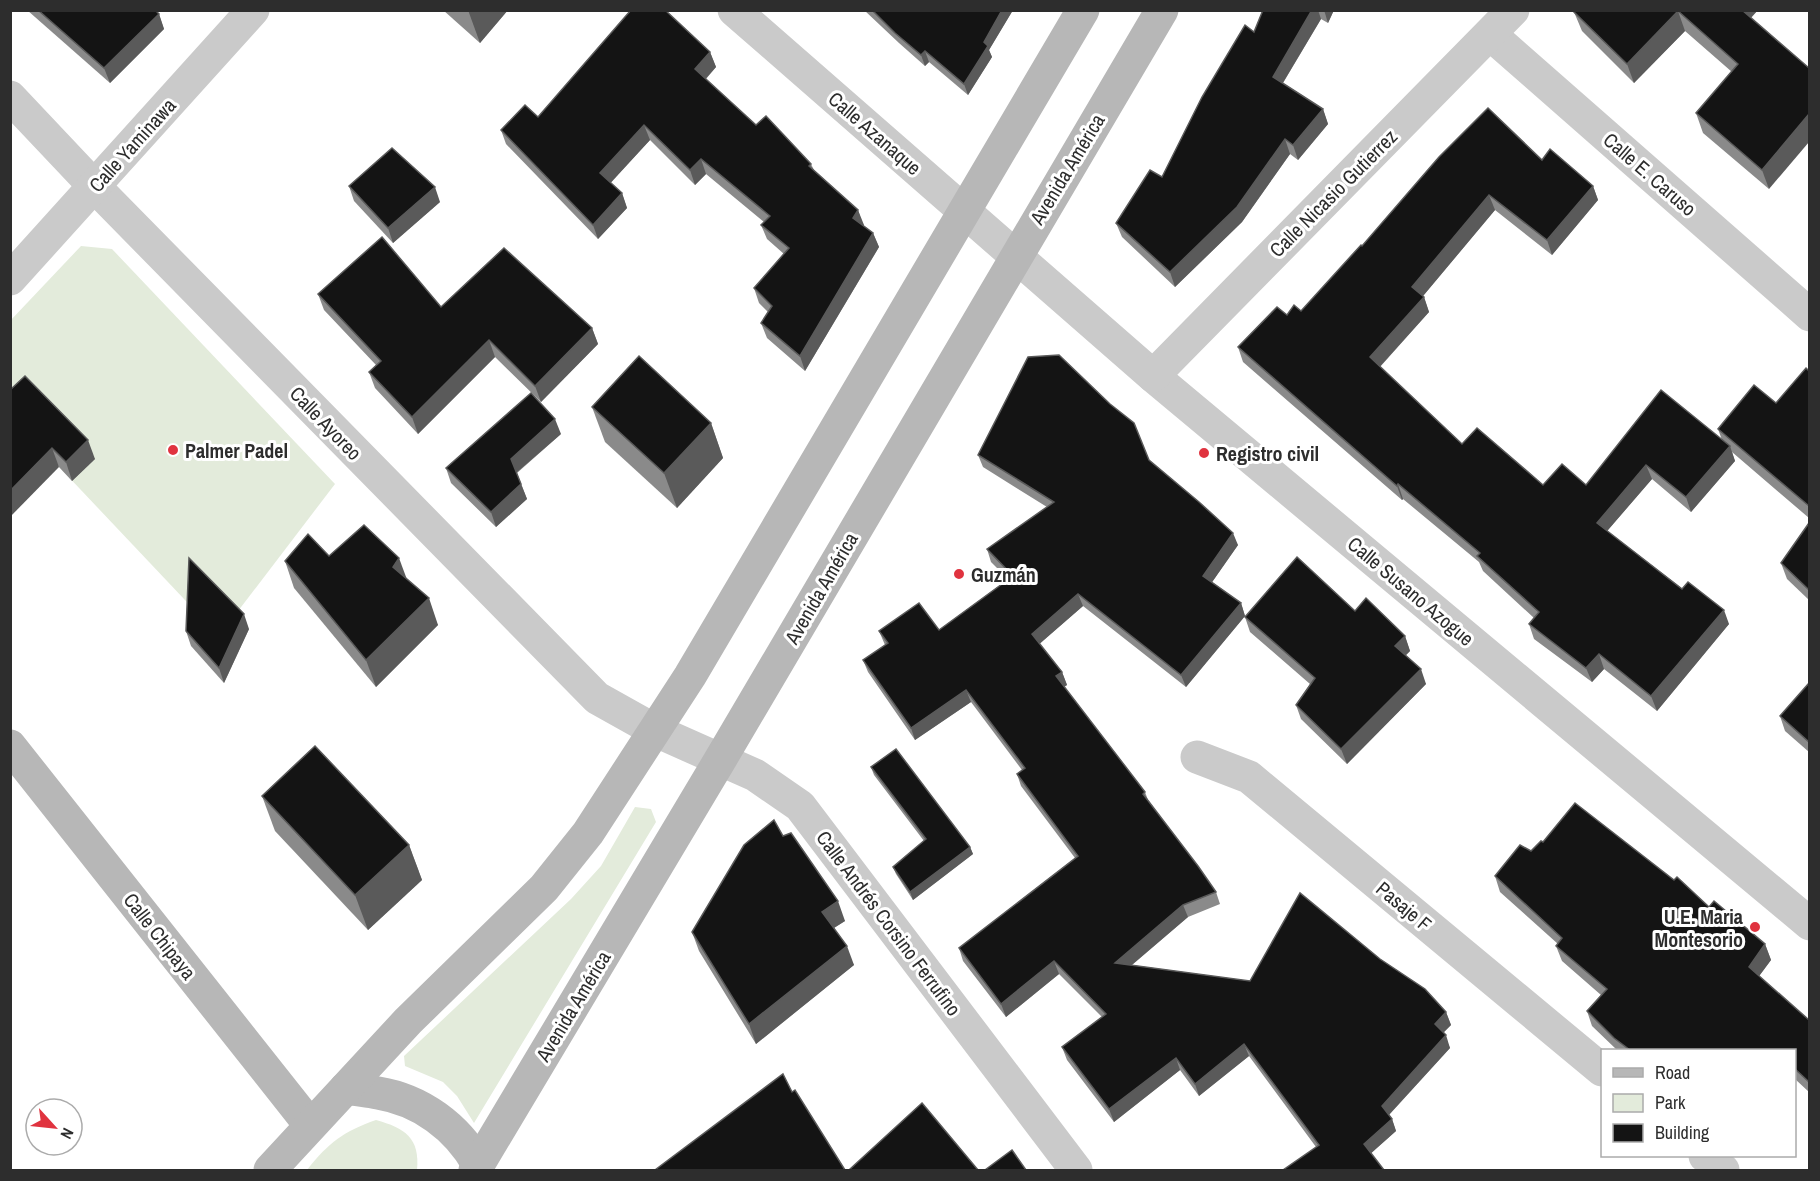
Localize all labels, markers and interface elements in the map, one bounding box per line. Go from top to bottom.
street label: Calle Azanaque [823,85,927,181]
street label: Calle Yaminawa [83,92,181,198]
street label: Avenida América [1023,109,1111,230]
street label: Calle Nicasio Gutierrez [1263,123,1403,263]
street label: Calle E. Caruso [1598,126,1702,222]
street label: Calle Ayoreo [284,380,368,466]
place label: Palmer Padel [185,437,288,464]
place label: Registro civil [1216,440,1319,467]
marker: Palmer Padel [166,443,180,457]
marker: Registro civil [1197,446,1211,460]
street label: Avenida América [778,527,864,650]
street label: Calle Susano Azogue [1342,530,1480,652]
place label: Guzmán [971,561,1036,588]
marker: Guzmán [952,567,966,581]
street label: Calle Andrés Corsino Ferrufino [810,825,968,1021]
street label: Pasaje F [1371,875,1437,937]
street label: Calle Chipaya [118,887,202,985]
place label: U.E. Maria Montesorio [1655,903,1743,953]
marker: U.E. Maria Montesorio [1748,920,1762,934]
street label: Avenida América [529,946,617,1067]
legend [1601,1049,1796,1157]
text: Road [1655,1060,1690,1085]
text: Park [1655,1090,1686,1115]
north arrow [24,1097,84,1157]
text: Building [1655,1120,1710,1145]
text: N [55,1125,79,1143]

